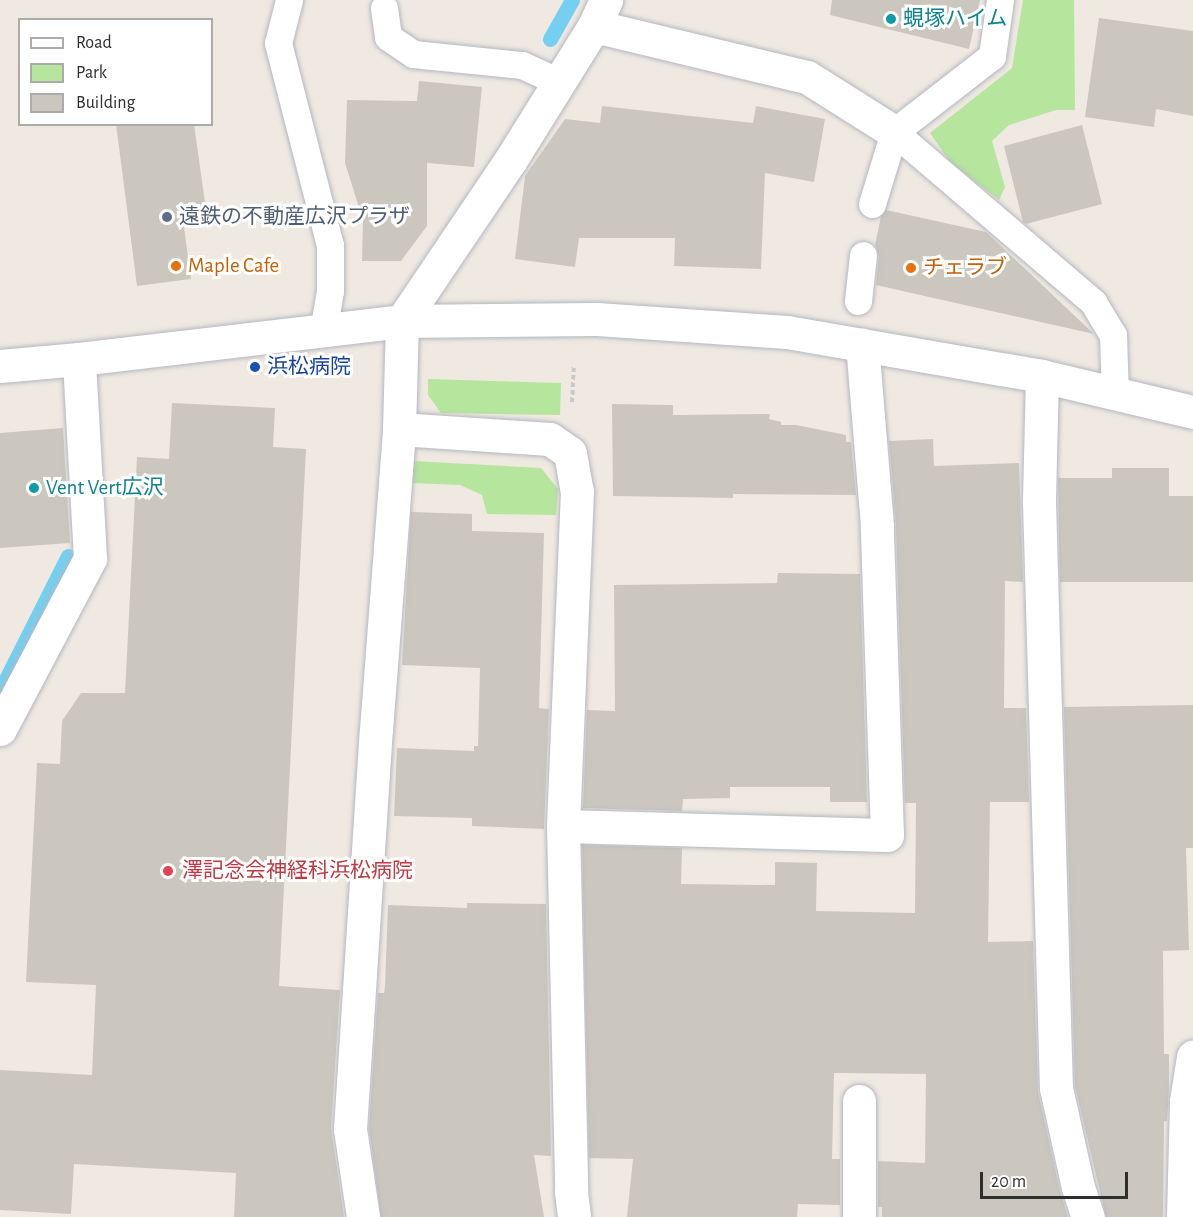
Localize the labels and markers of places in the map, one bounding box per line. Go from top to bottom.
place label: 蜆塚ハイム [903,6,1008,32]
marker: 蜆塚ハイム [884,12,898,26]
place label: 遠鉄の不動産広沢プラザ [179,204,410,230]
marker: 遠鉄の不動産広沢プラザ [160,210,174,224]
place label: Maple Cafe [188,253,279,279]
place label: チェラブ [923,255,1007,281]
marker: Maple Cafe [169,259,183,273]
marker: チェラブ [904,261,918,275]
place label: 浜松病院 [267,354,351,380]
marker: 浜松病院 [248,360,262,374]
place label: Vent Vert広沢 [46,475,164,501]
marker: Vent Vert広沢 [27,481,41,495]
place label: 澤記念会神経科浜松病院 [182,858,413,884]
marker: 澤記念会神経科浜松病院 [159,862,177,880]

